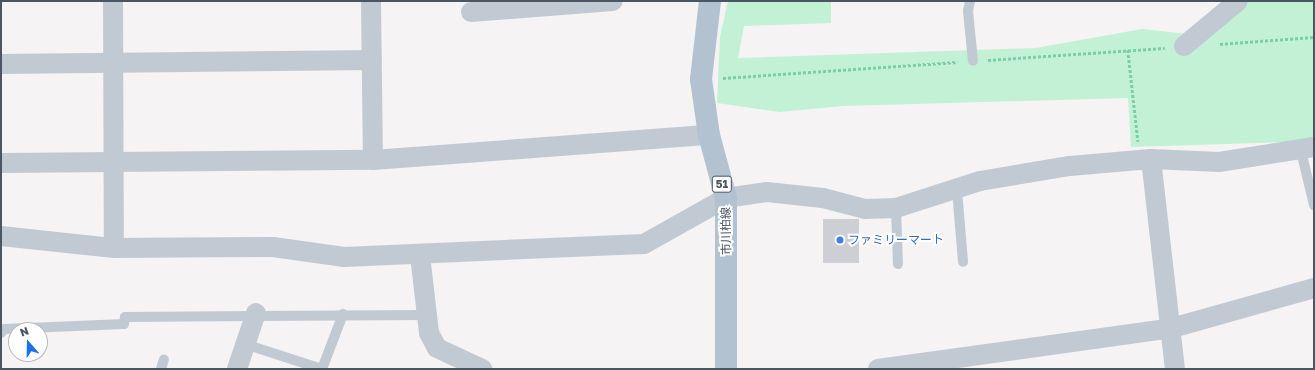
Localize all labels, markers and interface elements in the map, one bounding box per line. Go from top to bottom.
road number: 51 [711,175,733,193]
street label: 市川柏線 [718,207,734,255]
place label: ファミリーマート [848,233,944,247]
marker: ファミリーマート [835,235,845,245]
north arrow [8,322,48,362]
text: N [18,324,30,339]

